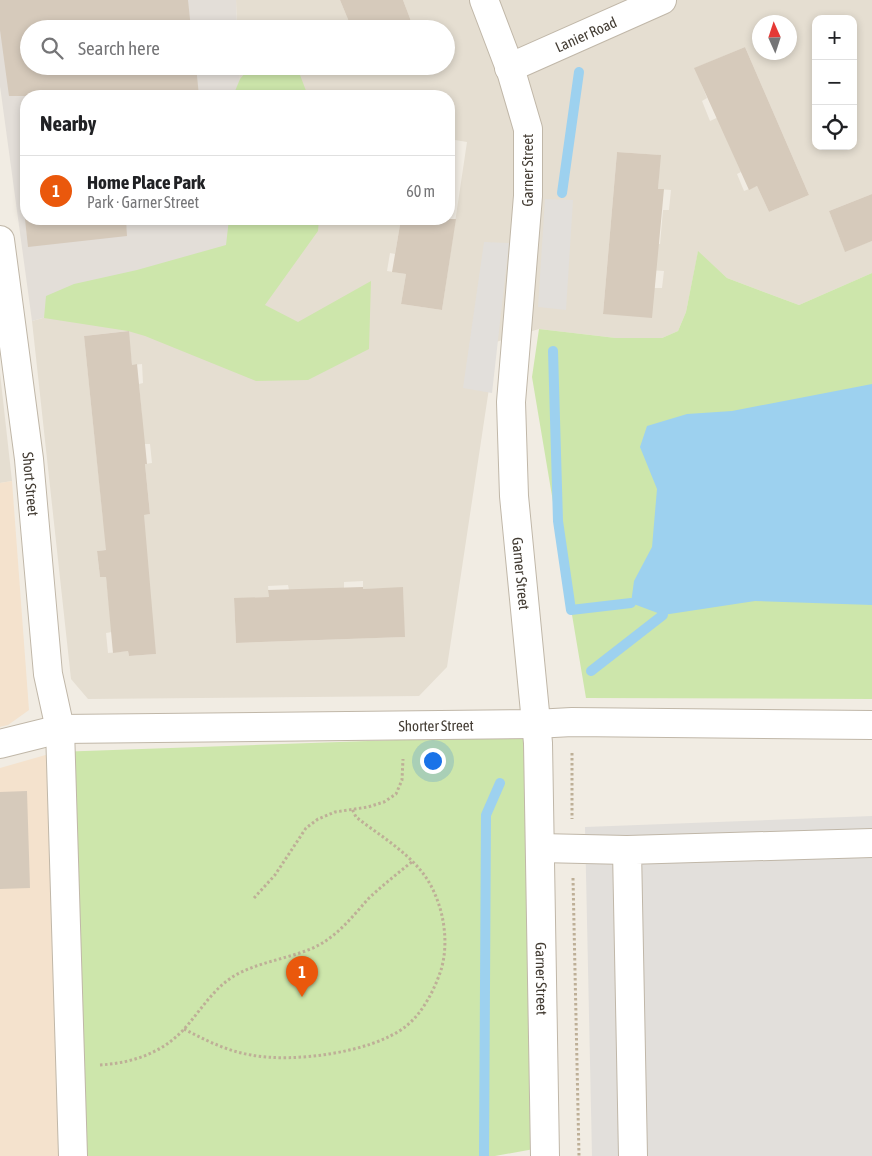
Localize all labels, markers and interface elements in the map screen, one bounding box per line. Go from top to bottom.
street label: Lanier Road [552,13,619,55]
north arrow [752,15,797,60]
map controls [812,15,857,150]
button: + [812,15,857,60]
search box [20,20,455,75]
icon: search [38,34,66,62]
text: Search here [78,37,160,59]
button: − [812,60,857,105]
button: locate [812,105,857,150]
text: Nearby [40,111,96,135]
street label: Garner Street [519,134,536,206]
text: Home Place Park [87,171,205,193]
text: 1 [52,182,60,200]
text: 60 m [406,182,435,200]
text: Park · Garner Street [87,193,199,211]
street label: Short Street [20,451,43,517]
street label: Garner Street [510,536,534,611]
street label: Shorter Street [398,716,474,734]
your location [420,748,446,774]
street label: Garner Street [533,942,551,1015]
pin: 1 [286,956,318,997]

